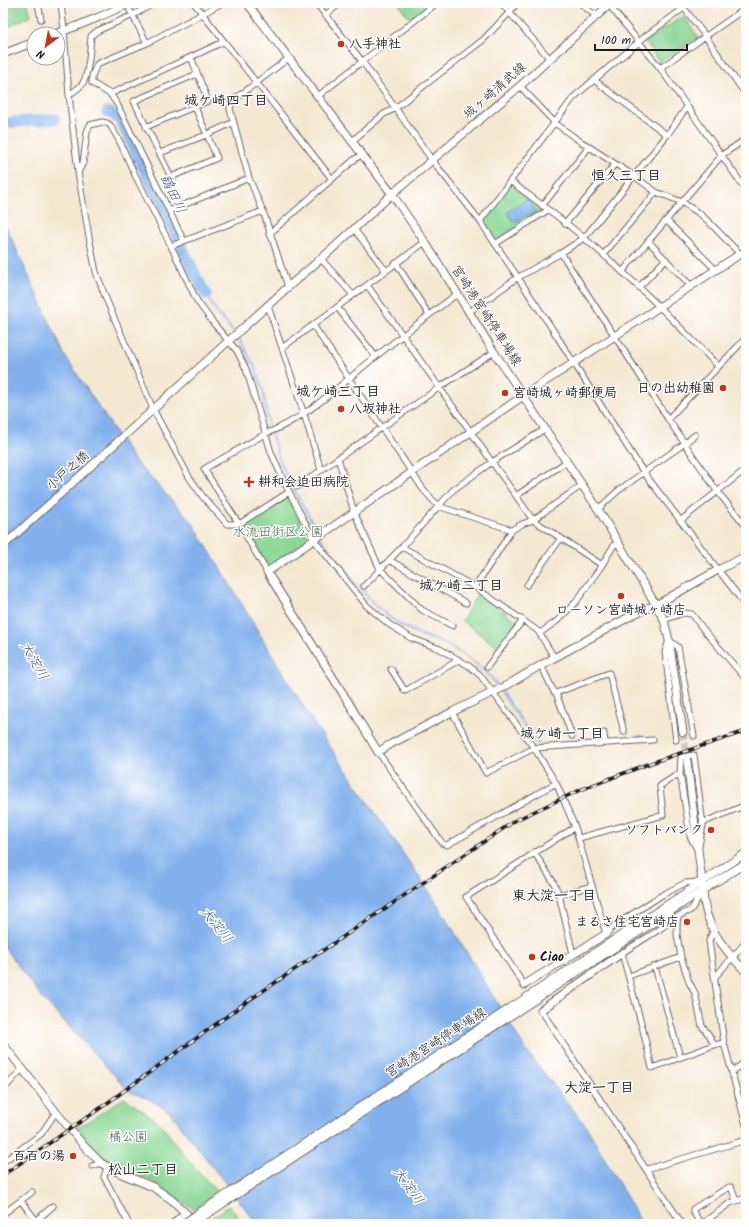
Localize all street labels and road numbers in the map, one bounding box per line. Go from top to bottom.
street label: 城ヶ崎清武線 [459,57,532,125]
street label: 宮崎港宮崎停車場線 [445,261,527,372]
street label: 小戸之橋 [42,446,94,496]
street label: 宮崎港宮崎停車場線 [381,1002,492,1084]

